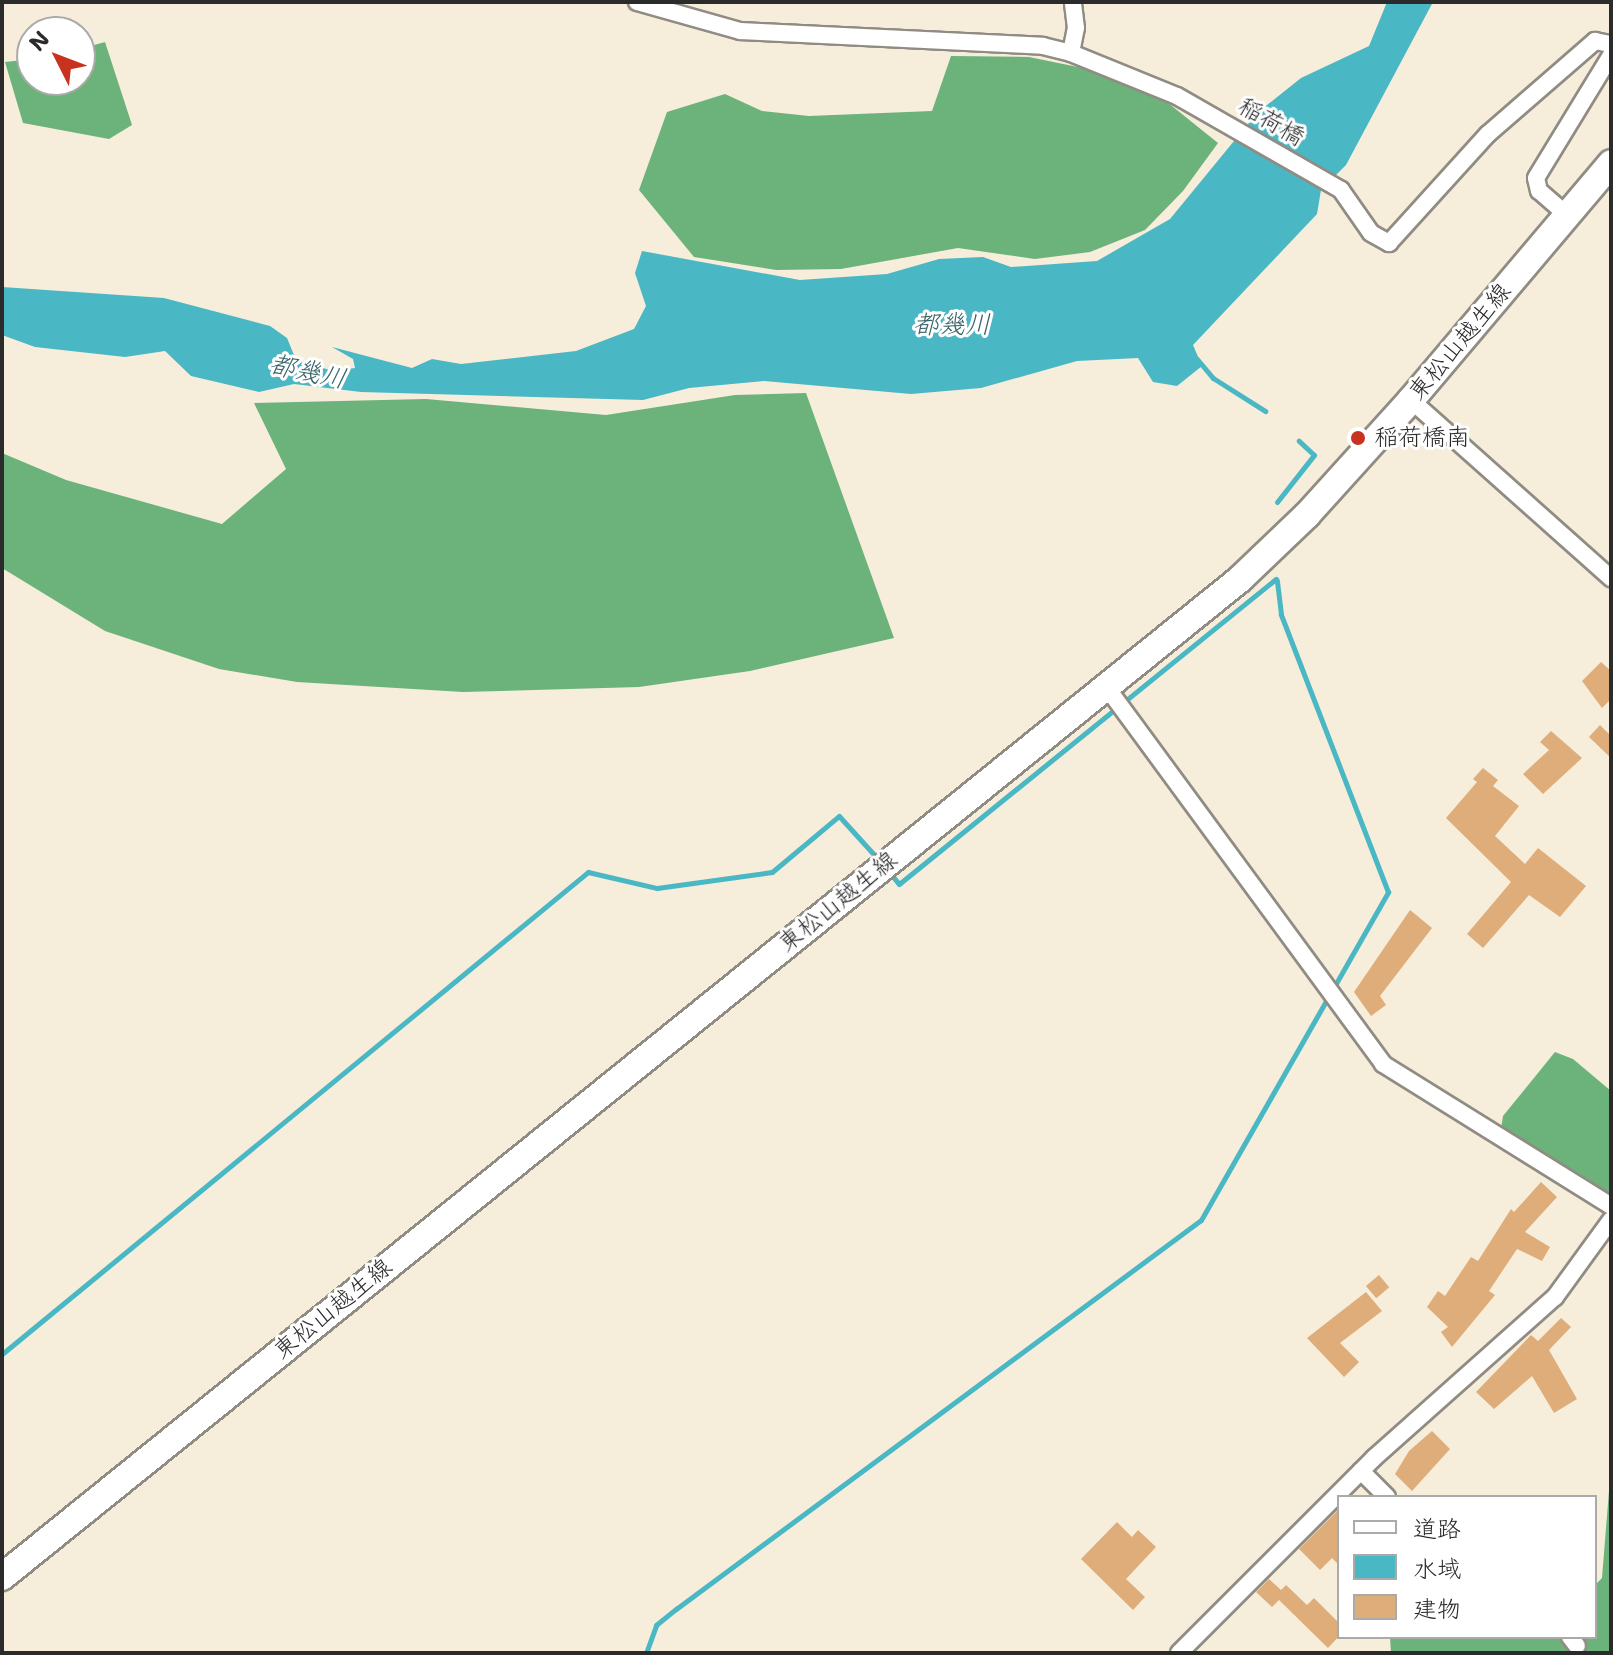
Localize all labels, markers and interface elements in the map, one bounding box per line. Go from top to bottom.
north arrow [16,16,96,96]
text: N [23,25,56,57]
street label: 稲荷橋 [1233,92,1309,152]
street label: 東松山越生線 [1403,278,1517,406]
water label: 都幾川 [913,308,991,340]
water label: 都幾川 [267,348,349,394]
place label: 稲荷橋南 [1374,424,1470,452]
marker: 稲荷橋南 [1349,429,1367,447]
street label: 東松山越生線 [773,845,903,959]
street label: 東松山越生線 [268,1252,398,1366]
legend [1337,1495,1597,1639]
text: 道路 [1413,1513,1461,1545]
text: 水域 [1413,1553,1461,1585]
text: 建物 [1413,1593,1461,1625]

